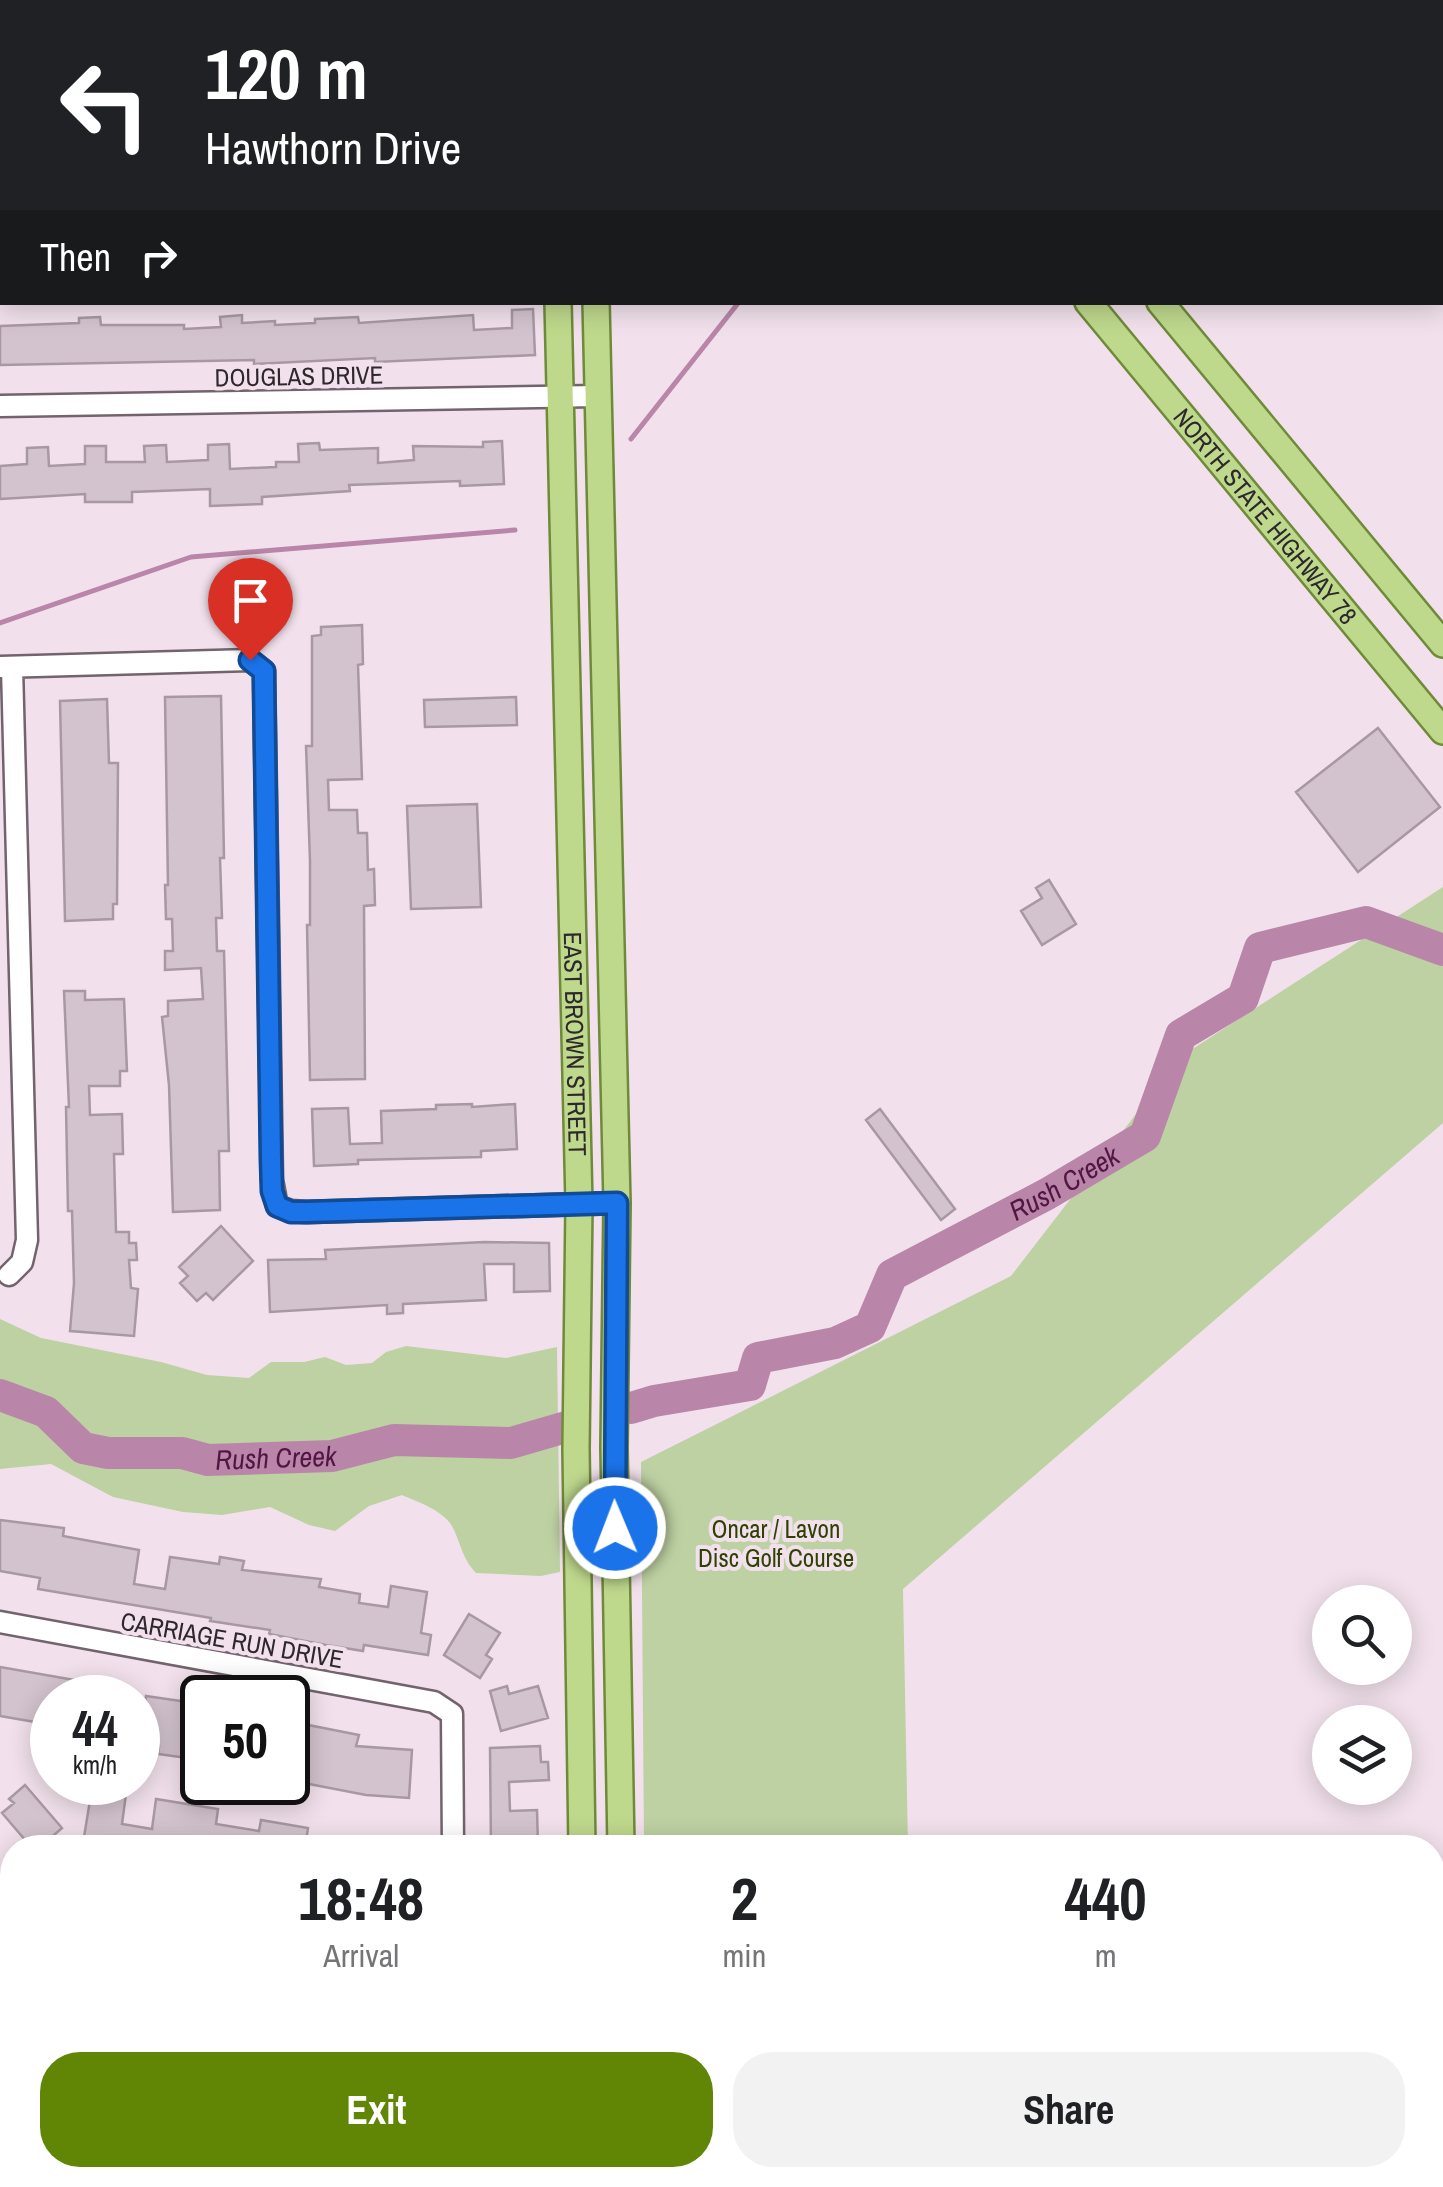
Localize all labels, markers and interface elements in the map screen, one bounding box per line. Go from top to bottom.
text: 120 m [205,27,368,121]
icon: left [40,40,170,170]
text: Hawthorn Drive [205,117,461,178]
icon: right [131,230,186,285]
text: Then [40,232,111,283]
street label: DOUGLAS DRIVE [214,358,384,394]
street label: NORTH STATE HIGHWAY 78 [1166,401,1365,631]
pin [208,558,293,661]
icon: arrive [223,573,278,628]
street label: EAST BROWN STREET [556,931,595,1157]
water label: Rush Creek [1002,1136,1128,1230]
water label: Rush Creek [215,1437,339,1479]
position arrow [563,1476,667,1580]
park label: Oncar / Lavon Disc Golf Course [698,1512,854,1575]
map controls [1312,1585,1412,1805]
button: search [1312,1585,1412,1685]
street label: CARRIAGE RUN DRIVE [118,1604,346,1676]
speed limit sign: 50 [180,1675,310,1805]
text: 44 [72,1694,118,1762]
button: layers [1312,1705,1412,1805]
text: km/h [73,1748,117,1782]
text: 18:48 [298,1858,424,1939]
text: 2 [731,1858,758,1939]
text: 440 [1065,1858,1147,1939]
text: Arrival [323,1934,399,1977]
text: min [722,1934,766,1977]
text: m [1095,1934,1117,1977]
button: Exit [40,2052,713,2167]
button: Share [733,2052,1405,2167]

